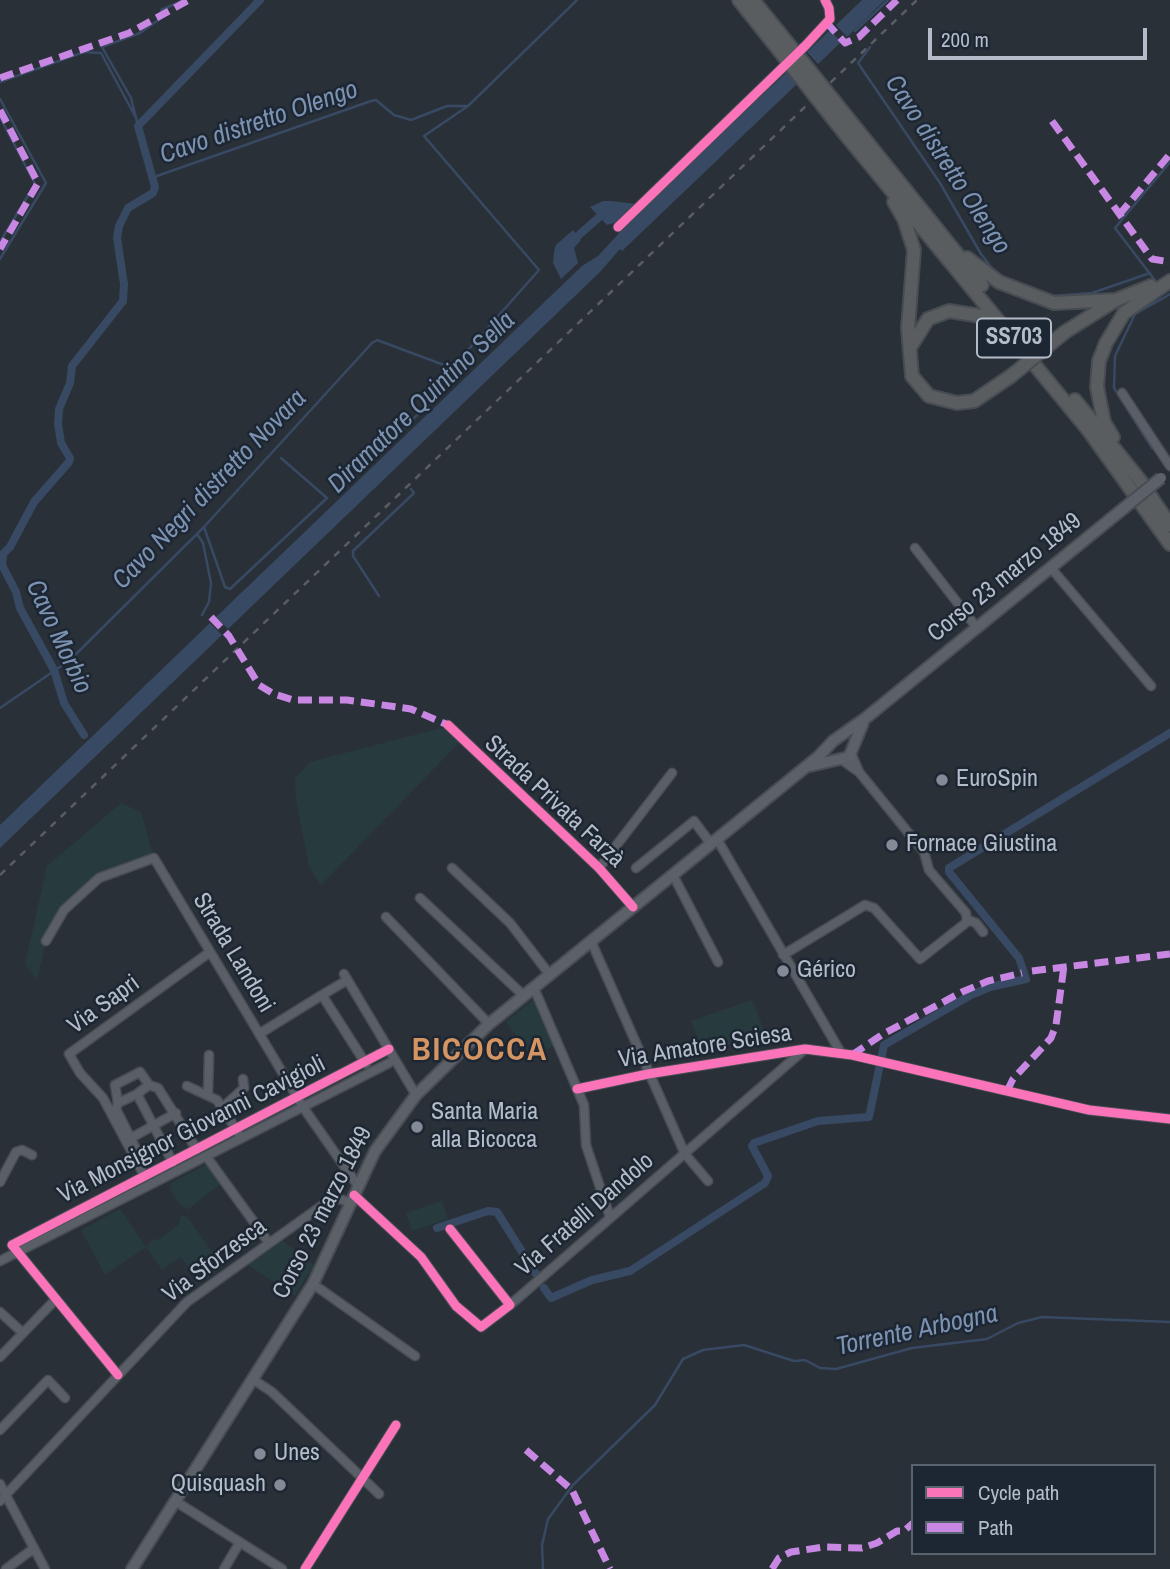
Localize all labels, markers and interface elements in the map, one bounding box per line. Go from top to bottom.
scale bar [932,14,1151,58]
text: 200 m [941,25,989,54]
water label: Cavo distretto Olengo [877,70,1017,260]
water label: Cavo distretto Olengo [156,74,362,172]
water label: Diramatore Quintino Sella [322,306,522,500]
road number: SS703 [977,318,1051,358]
water label: Cavo Negri distretto Novara [107,384,313,596]
street label: Corso 23 marzo 1849 [922,507,1088,649]
water label: Cavo Morbio [18,575,98,699]
street label: Strada Privata Farzà [478,730,630,874]
place label: EuroSpin [956,766,1038,794]
marker: EuroSpin [934,772,950,788]
place label: Fornace Giustina [906,831,1057,859]
marker: Fornace Giustina [884,837,900,853]
street label: Strada Landoni [186,888,280,1018]
place label: Gérico [797,957,856,985]
marker: Gérico [775,963,791,979]
street label: Via Sapri [62,969,146,1041]
street label: Via Amatore Sciesa [616,1019,794,1075]
district label: BICOCCA [413,1032,547,1070]
street label: Via Monsignor Giovanni Cavigioli [54,1050,330,1210]
place label: Santa Maria alla Bicocca [431,1099,538,1155]
marker: Santa Maria alla Bicocca [409,1119,425,1135]
street label: Corso 23 marzo 1849 [267,1122,379,1304]
street label: Via Fratelli Dandolo [510,1147,660,1283]
street label: Via Sforzesca [158,1213,272,1309]
water label: Torrente Arbogna [833,1299,1001,1363]
place label: Unes [274,1440,320,1468]
marker: Unes [252,1446,268,1462]
legend [911,1464,1156,1555]
place label: Quisquash [171,1471,266,1499]
marker: Quisquash [272,1477,288,1493]
text: Cycle path [978,1478,1059,1507]
text: Path [978,1513,1013,1542]

